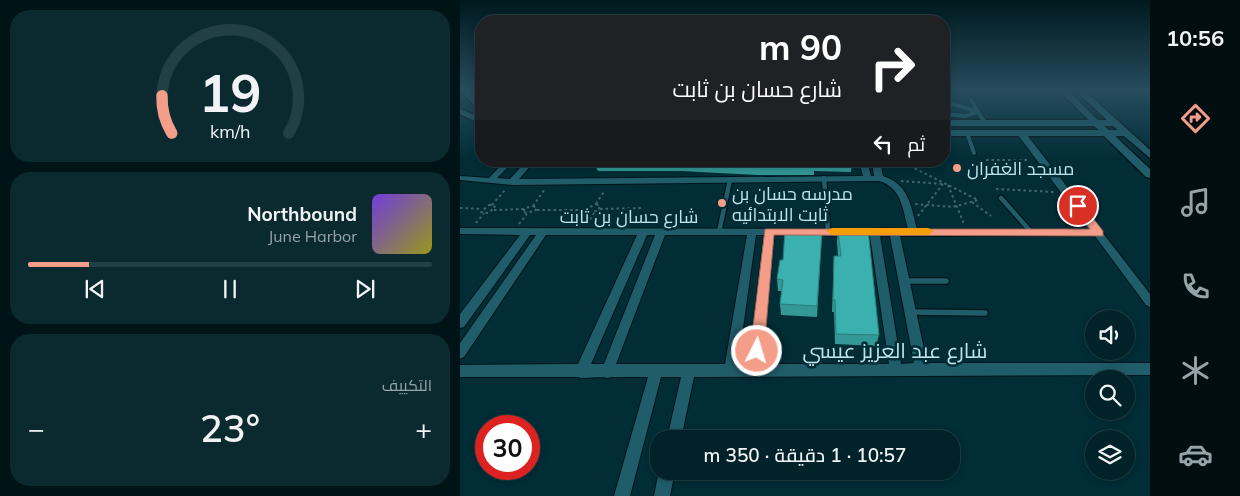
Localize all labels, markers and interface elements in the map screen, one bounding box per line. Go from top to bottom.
text: 10:56 [1166,24,1224,52]
text: 90 m [759,25,842,69]
icon: right [860,35,925,100]
text: 19 [199,60,261,125]
text: شارع حسان بن ثابت [672,75,842,103]
icon: directions [1178,101,1213,136]
text: km/h [210,120,250,142]
icon: left [869,130,897,158]
text: ثم [907,132,925,156]
place label: مسجد الغفران [967,157,1074,180]
marker: مسجد الغفران [951,162,963,174]
place label: مدرسه حسان بن ثابت الابتدائيه [732,182,853,226]
pin [1057,185,1099,227]
icon: music [1178,185,1213,220]
icon: arrive [1064,192,1092,220]
marker: مدرسه حسان بن ثابت الابتدائيه [716,197,728,209]
text: Northbound [247,202,357,226]
street label: شارع حسان بن ثابت [560,205,698,229]
text: June Harbor [268,226,357,246]
icon: phone [1178,269,1213,304]
icon: previous [81,275,109,303]
icon: pause [216,275,244,303]
icon: next [351,275,379,303]
map controls [1085,310,1135,480]
button: sound [1085,310,1135,360]
position arrow [730,324,782,376]
street label: شارع عبد العزيز عيسي [803,337,987,366]
icon: climate [1178,353,1213,388]
button: search [1085,370,1135,420]
text: التكييف [382,375,432,395]
text: 23° [200,404,260,452]
text: − [28,411,45,446]
text: + [415,411,432,446]
speed limit sign: 30 [475,415,540,480]
button: layers [1085,430,1135,480]
icon: car [1178,437,1213,472]
text: 10:57 · 1 دقيقة · 350 m [704,443,906,467]

